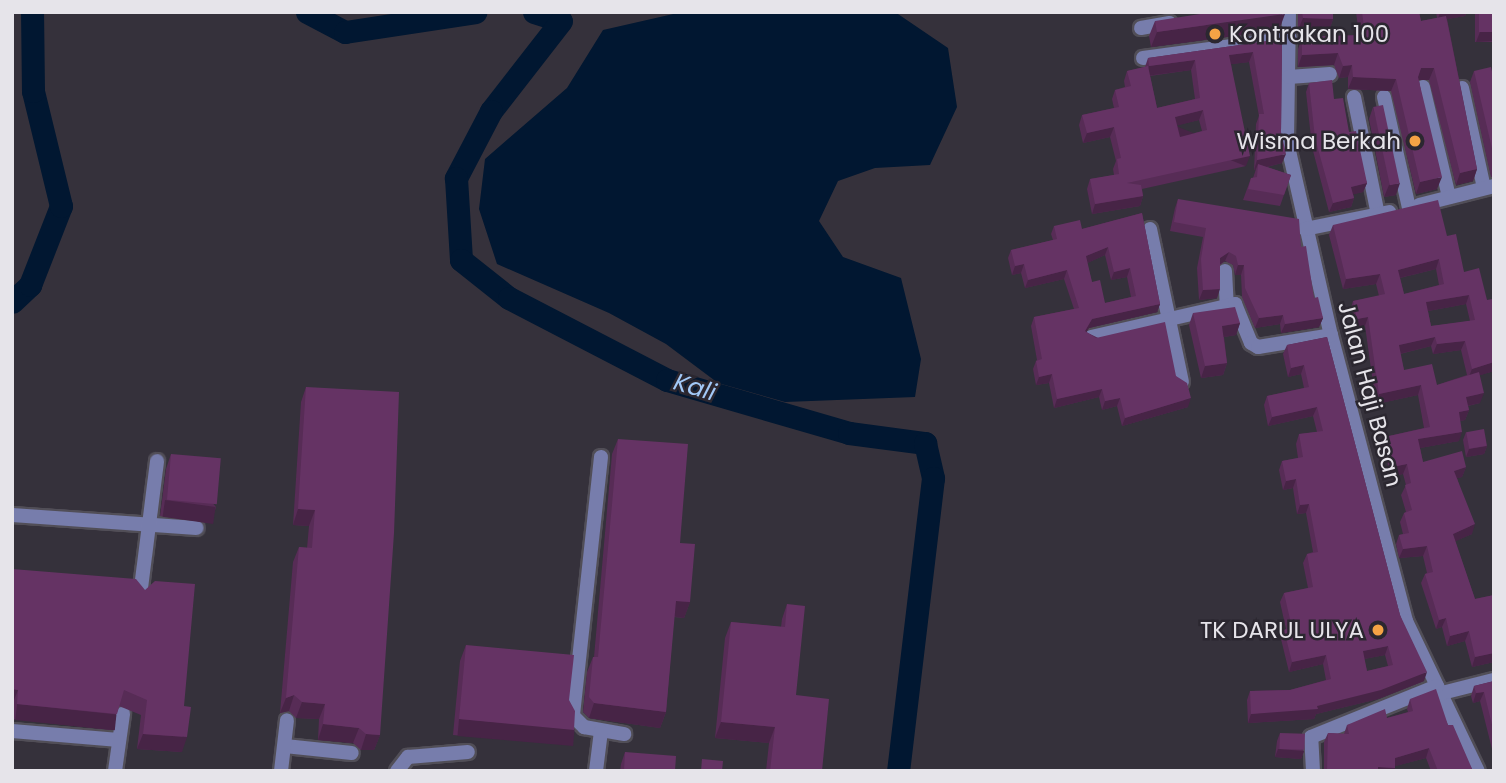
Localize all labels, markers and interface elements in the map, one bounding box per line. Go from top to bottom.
place label: Kontrakan 100 [1229,20,1389,48]
marker: Kontrakan 100 [1207,26,1223,42]
place label: Wisma Berkah [1236,127,1401,155]
marker: Wisma Berkah [1407,133,1423,149]
street label: Jalan Haji Basan [1332,298,1408,490]
water label: Kali [671,367,719,407]
place label: TK DARUL ULYA [1200,616,1364,644]
marker: TK DARUL ULYA [1370,622,1386,638]

